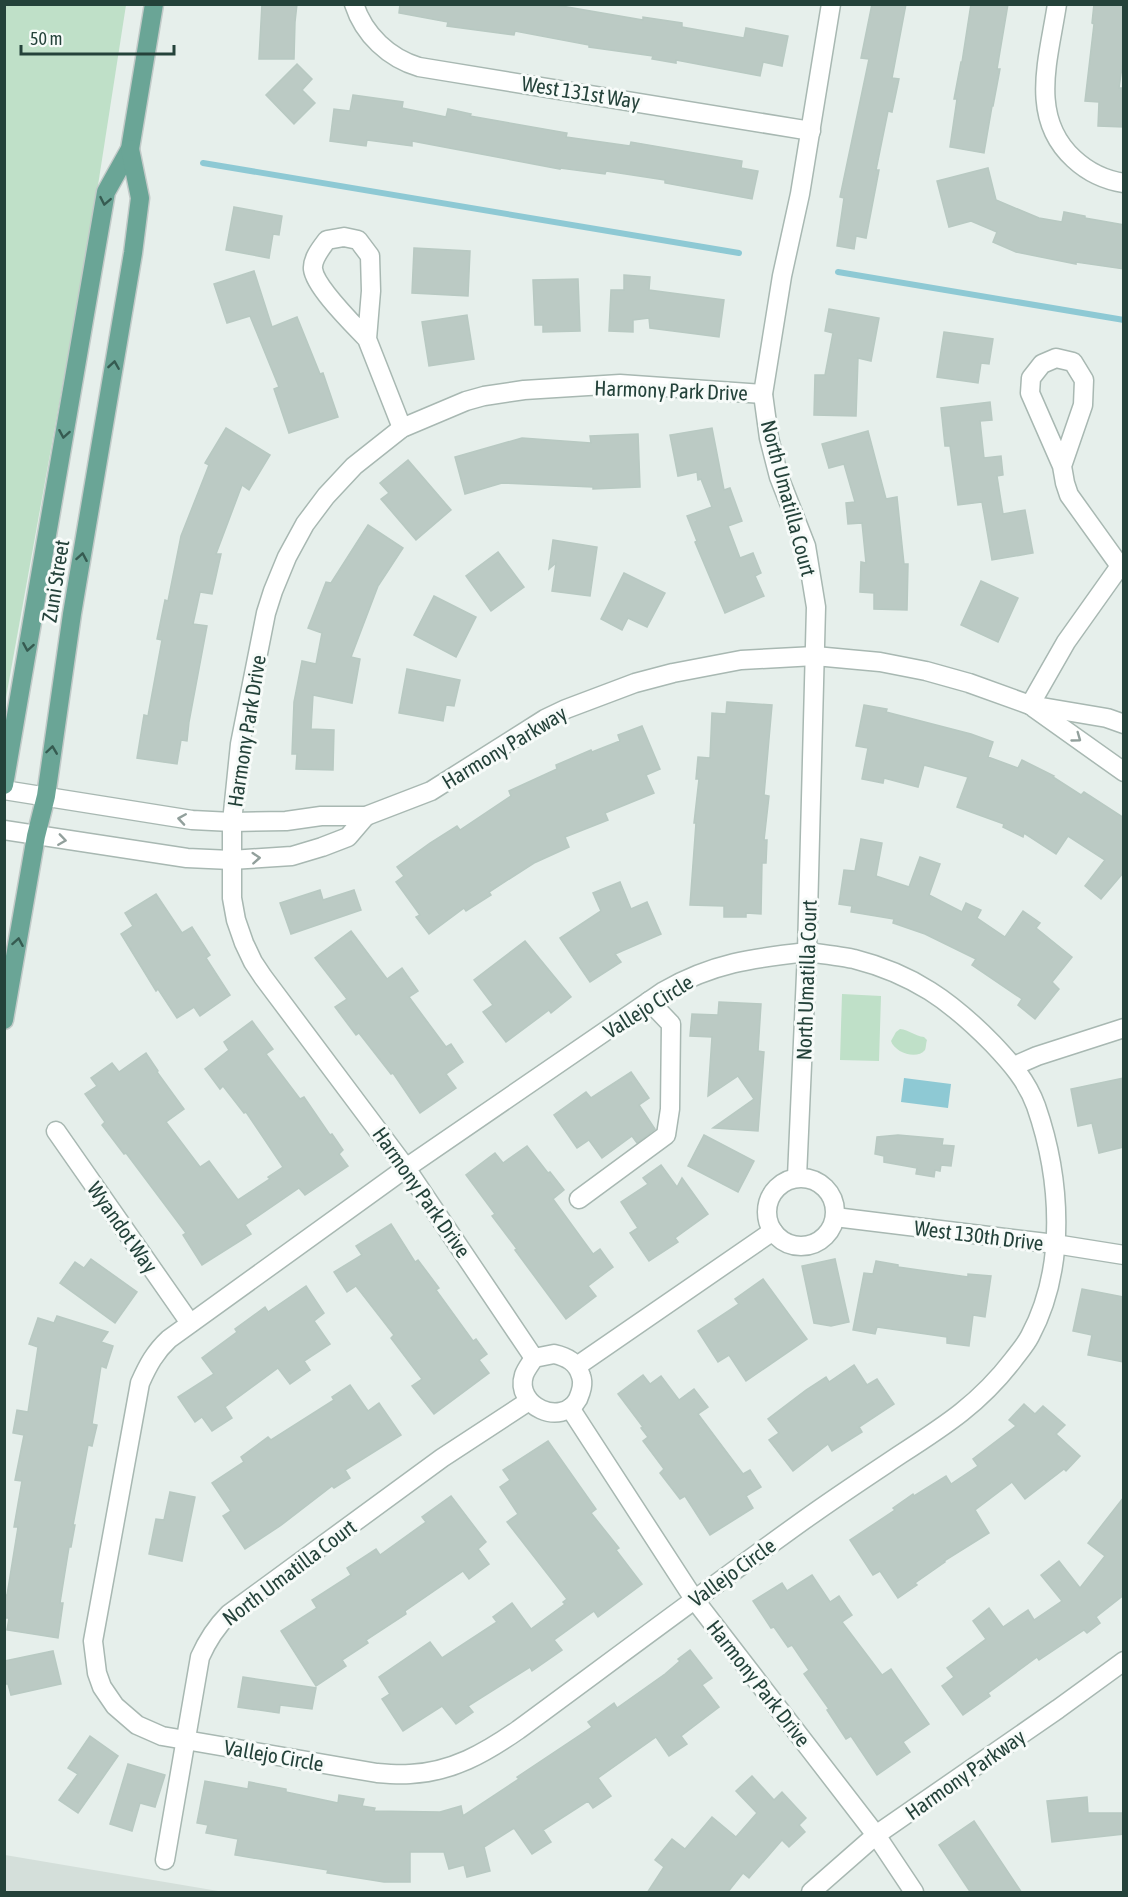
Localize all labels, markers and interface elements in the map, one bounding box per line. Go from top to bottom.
scale bar [21,18,174,56]
text: 50 m [30,28,62,49]
street label: West 131st Way [520,71,642,113]
one-way arrow [99,196,112,206]
one-way arrow [108,361,120,370]
street label: Harmony Park Drive [594,375,748,405]
street label: North Umatilla Court [757,417,821,579]
one-way arrow [59,430,71,439]
street label: Zuni Street [37,538,73,624]
one-way arrow [75,553,88,563]
one-way arrow [22,642,35,652]
street label: Harmony Park Drive [222,653,270,809]
street label: Harmony Parkway [438,700,571,794]
one-way arrow [1071,731,1082,742]
one-way arrow [46,746,58,755]
one-way arrow [178,813,187,825]
one-way arrow [58,833,67,845]
one-way arrow [251,852,260,865]
street label: North Umatilla Court [791,899,821,1061]
one-way arrow [12,937,24,947]
street label: Vallejo Circle [599,969,697,1043]
street label: Harmony Park Drive [368,1122,476,1262]
street label: Wyandot Way [83,1177,163,1277]
street label: West 130th Drive [913,1215,1045,1255]
street label: North Umatilla Court [218,1514,360,1630]
street label: Vallejo Circle [684,1533,780,1611]
street label: Harmony Park Drive [702,1615,816,1751]
street label: Harmony Parkway [900,1724,1030,1824]
street label: Vallejo Circle [222,1734,326,1776]

